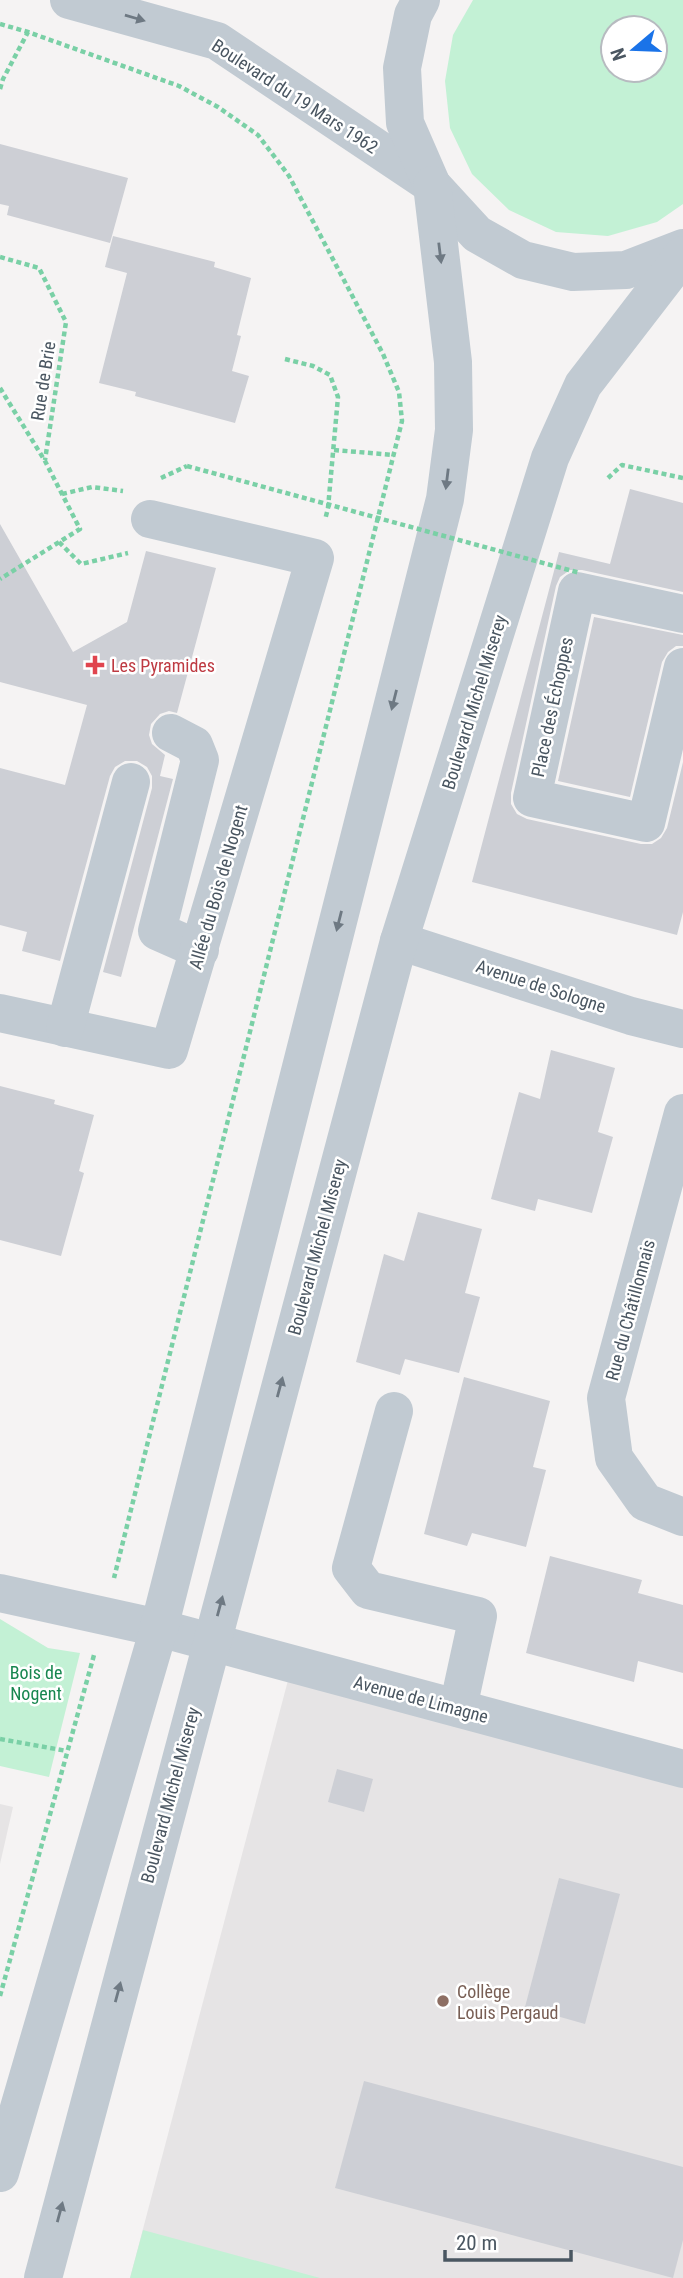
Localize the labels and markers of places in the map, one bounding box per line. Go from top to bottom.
marker: Les Pyramides [85,655,105,675]
place label: Les Pyramides [111,655,215,676]
place label: Collège Louis Pergaud [457,1981,559,2023]
marker: Collège Louis Pergaud [435,1993,451,2009]

